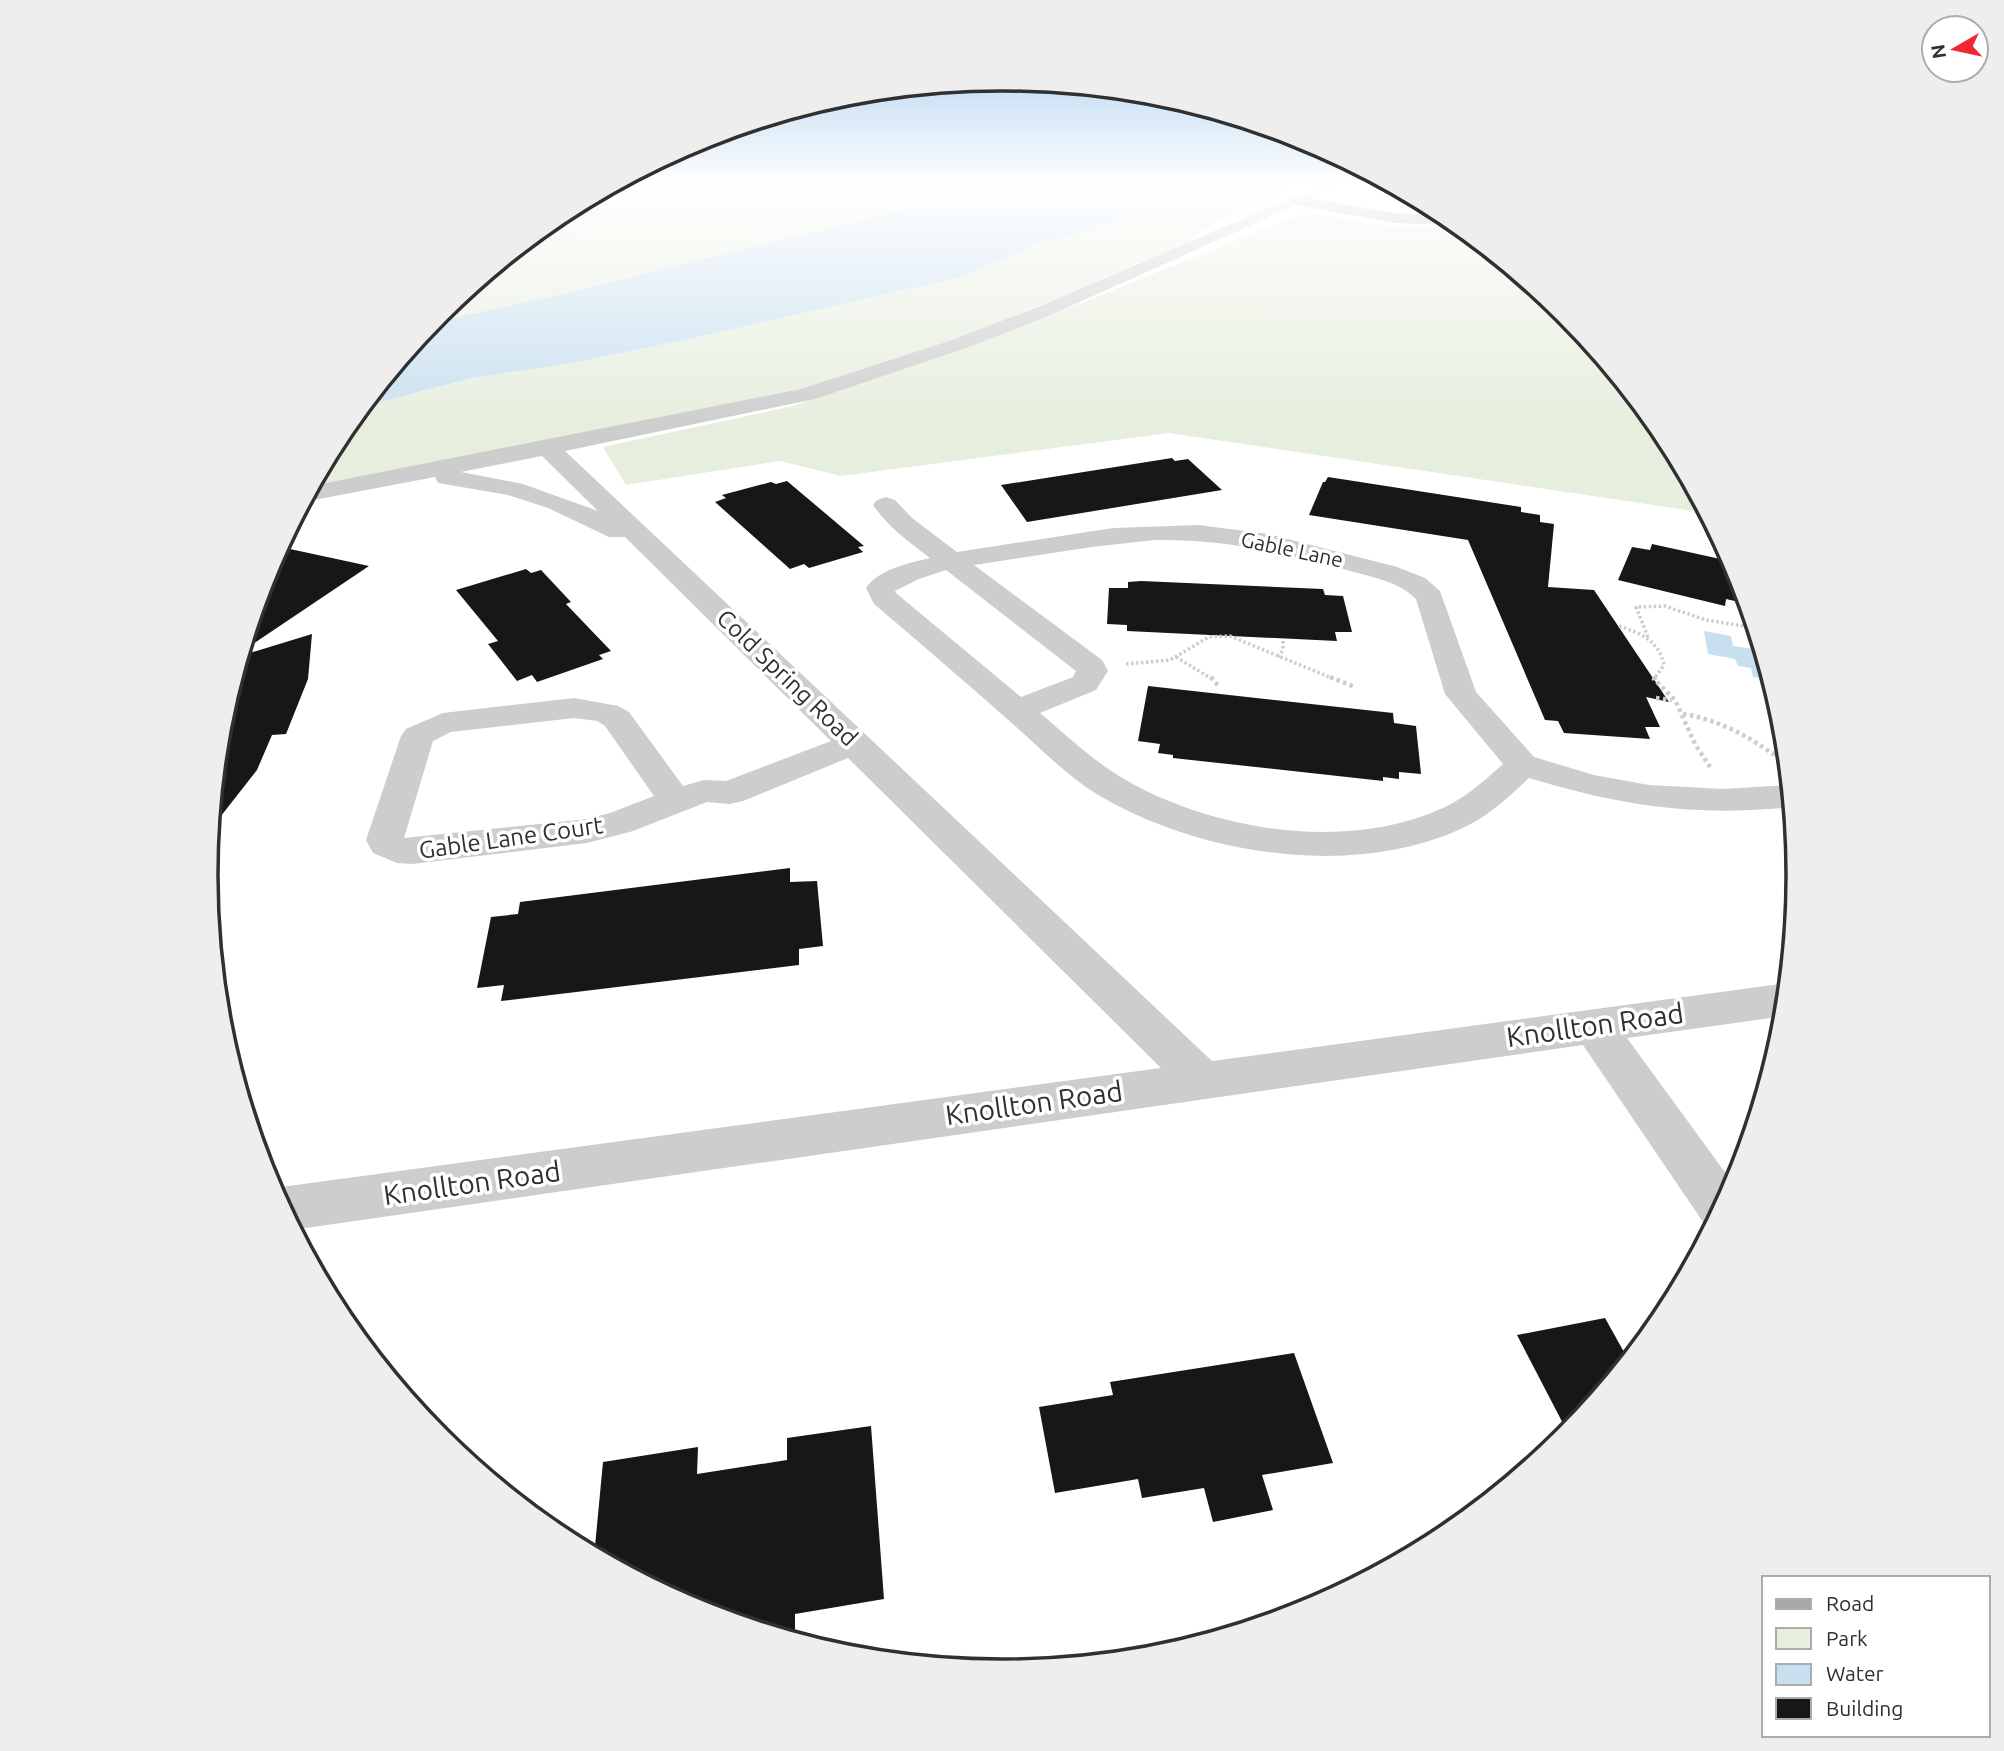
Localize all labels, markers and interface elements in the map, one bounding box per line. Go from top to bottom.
north arrow [1920,14,1990,84]
text: N [1926,43,1950,60]
street label: Gable Lane [1239,526,1346,572]
street label: Cold Spring Road [712,604,863,751]
street label: Gable Lane Court [417,811,605,864]
street label: Knollton Road [1504,997,1685,1052]
street label: Knollton Road [943,1075,1124,1130]
street label: Knollton Road [381,1155,562,1210]
legend [1762,1576,1990,1737]
text: Road [1826,1591,1874,1615]
text: Park [1826,1626,1868,1650]
text: Water [1826,1661,1884,1685]
text: Building [1826,1696,1903,1720]

